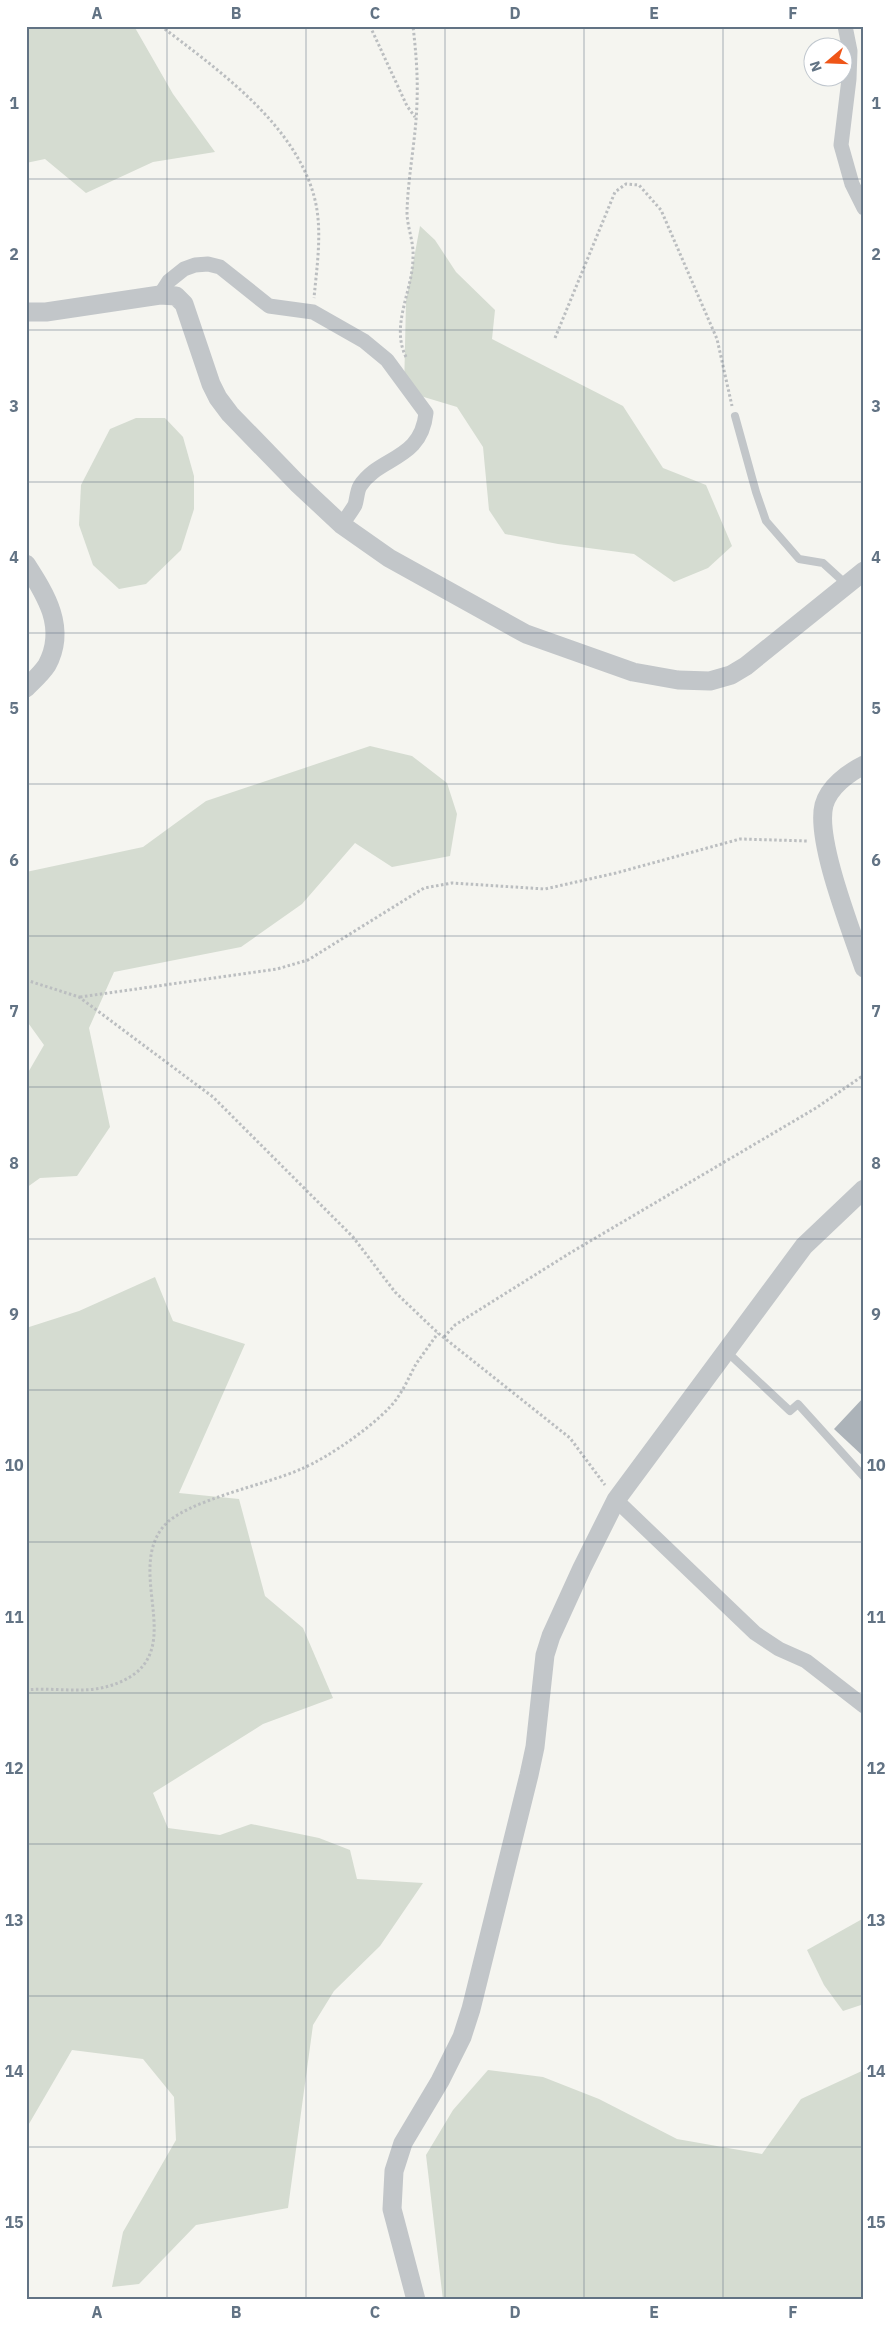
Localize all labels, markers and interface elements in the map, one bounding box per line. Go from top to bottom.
text: A [92,3,103,23]
text: B [231,3,242,23]
text: C [370,3,380,23]
text: D [509,3,521,23]
text: E [649,3,659,23]
text: F [788,3,798,23]
north arrow [802,38,852,88]
text: N [806,59,826,74]
text: 1 [9,93,19,113]
text: 1 [871,93,881,113]
text: 2 [9,244,19,264]
text: 2 [871,244,881,264]
text: 3 [9,396,19,416]
text: 3 [871,396,881,416]
text: 4 [9,547,19,567]
text: 4 [871,547,881,567]
text: 5 [9,698,19,718]
text: 5 [871,698,881,718]
text: 6 [9,850,19,870]
text: 6 [871,850,881,870]
text: 7 [9,1001,19,1021]
text: 7 [871,1001,881,1021]
text: 8 [9,1153,19,1173]
text: 8 [871,1153,881,1173]
text: 9 [9,1304,19,1324]
text: 9 [871,1304,881,1324]
text: 10 [4,1455,24,1475]
text: 10 [866,1455,886,1475]
text: 11 [4,1607,24,1627]
text: 11 [866,1607,886,1627]
text: 12 [4,1758,24,1778]
text: 12 [866,1758,886,1778]
text: 13 [4,1910,24,1930]
text: 13 [866,1910,886,1930]
text: 14 [4,2061,24,2081]
text: 14 [866,2061,886,2081]
text: 15 [4,2212,24,2232]
text: 15 [866,2212,886,2232]
text: A [92,2302,103,2322]
text: B [231,2302,242,2322]
text: C [370,2302,380,2322]
text: D [509,2302,521,2322]
text: E [649,2302,659,2322]
text: F [788,2302,798,2322]

